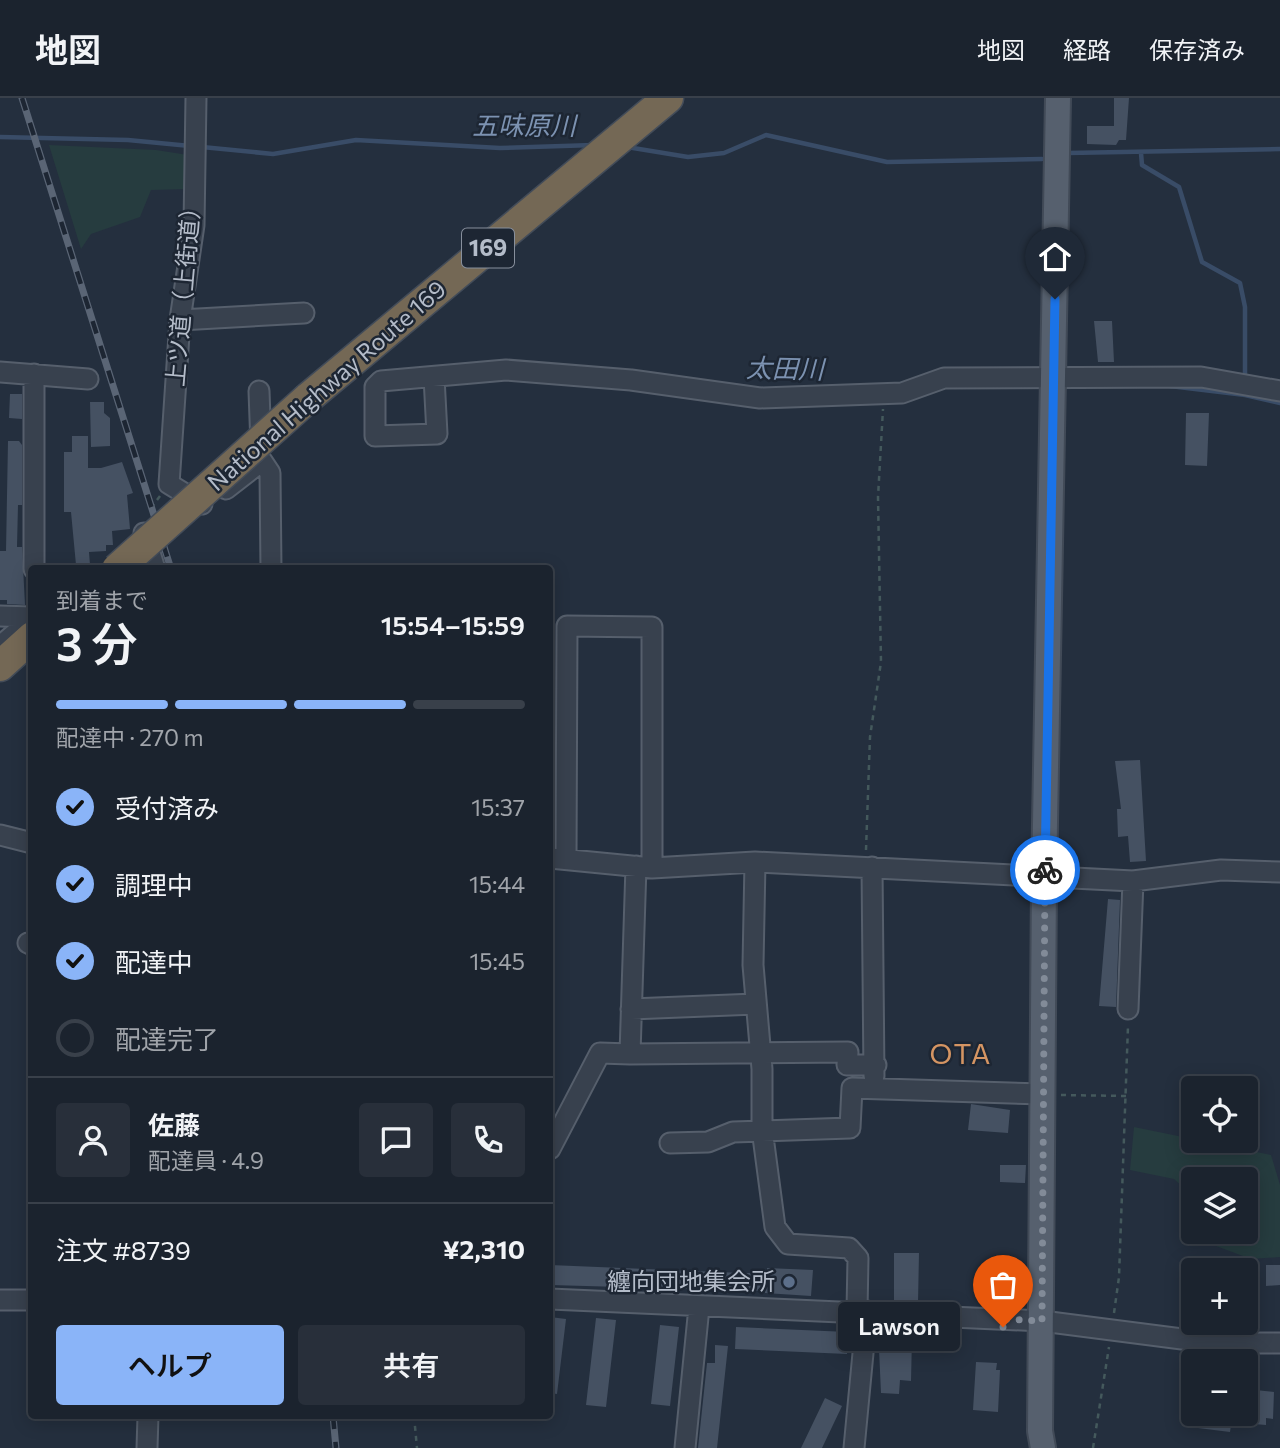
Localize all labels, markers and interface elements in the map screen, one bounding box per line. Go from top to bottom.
text: 地図 [35,28,101,69]
text: 地図 [977,35,1025,64]
text: 経路 [1063,35,1111,64]
text: 保存済み [1149,35,1245,64]
water label: 五味原川 [472,109,579,140]
street label: 上ツ道（上街道） [160,194,205,388]
pin [1025,227,1085,299]
road number: 169 [462,228,514,267]
icon: home [1036,238,1074,276]
street label: National Highway Route 169 [201,274,451,496]
water label: 太田川 [746,351,827,384]
text: 到着まで [56,586,148,614]
text: 15:54–15:59 [381,609,525,640]
text: 3 分 [56,614,137,670]
text: 配達中 · 270 m [56,723,204,751]
icon: check [56,788,94,826]
text: 受付済み [115,792,219,823]
text: 15:37 [471,793,525,821]
courier [1010,835,1080,905]
icon: bike [1026,851,1064,889]
icon: check [56,865,94,903]
text: 調理中 [115,869,193,900]
text: 15:44 [469,870,525,898]
icon: check [56,942,94,980]
text: 配達中 [115,946,193,977]
text: 15:45 [470,947,525,975]
text: 配達完了 [115,1023,219,1054]
district label: OTA [930,1036,992,1070]
map controls [1181,1076,1258,1426]
button: locate [1181,1076,1258,1153]
button: person [56,1103,130,1177]
button: chat [359,1103,433,1177]
button: phone [451,1103,525,1177]
text: 佐藤 [148,1109,200,1140]
text: 配達員 · 4.9 [148,1146,264,1174]
button: layers [1181,1167,1258,1244]
text: ¥2,310 [443,1233,525,1264]
text: 注文 #8739 [56,1234,191,1265]
pin [973,1255,1033,1327]
button: + [1181,1258,1258,1335]
place label: 纏向団地集会所 [607,1266,775,1295]
icon: bag [984,1266,1022,1304]
marker: 纏向団地集会所 [781,1274,797,1290]
callout: Lawson [838,1302,961,1352]
text: Lawson [858,1312,940,1340]
button: ヘルプ [56,1325,284,1405]
button: 共有 [298,1325,525,1405]
button: − [1181,1349,1258,1426]

